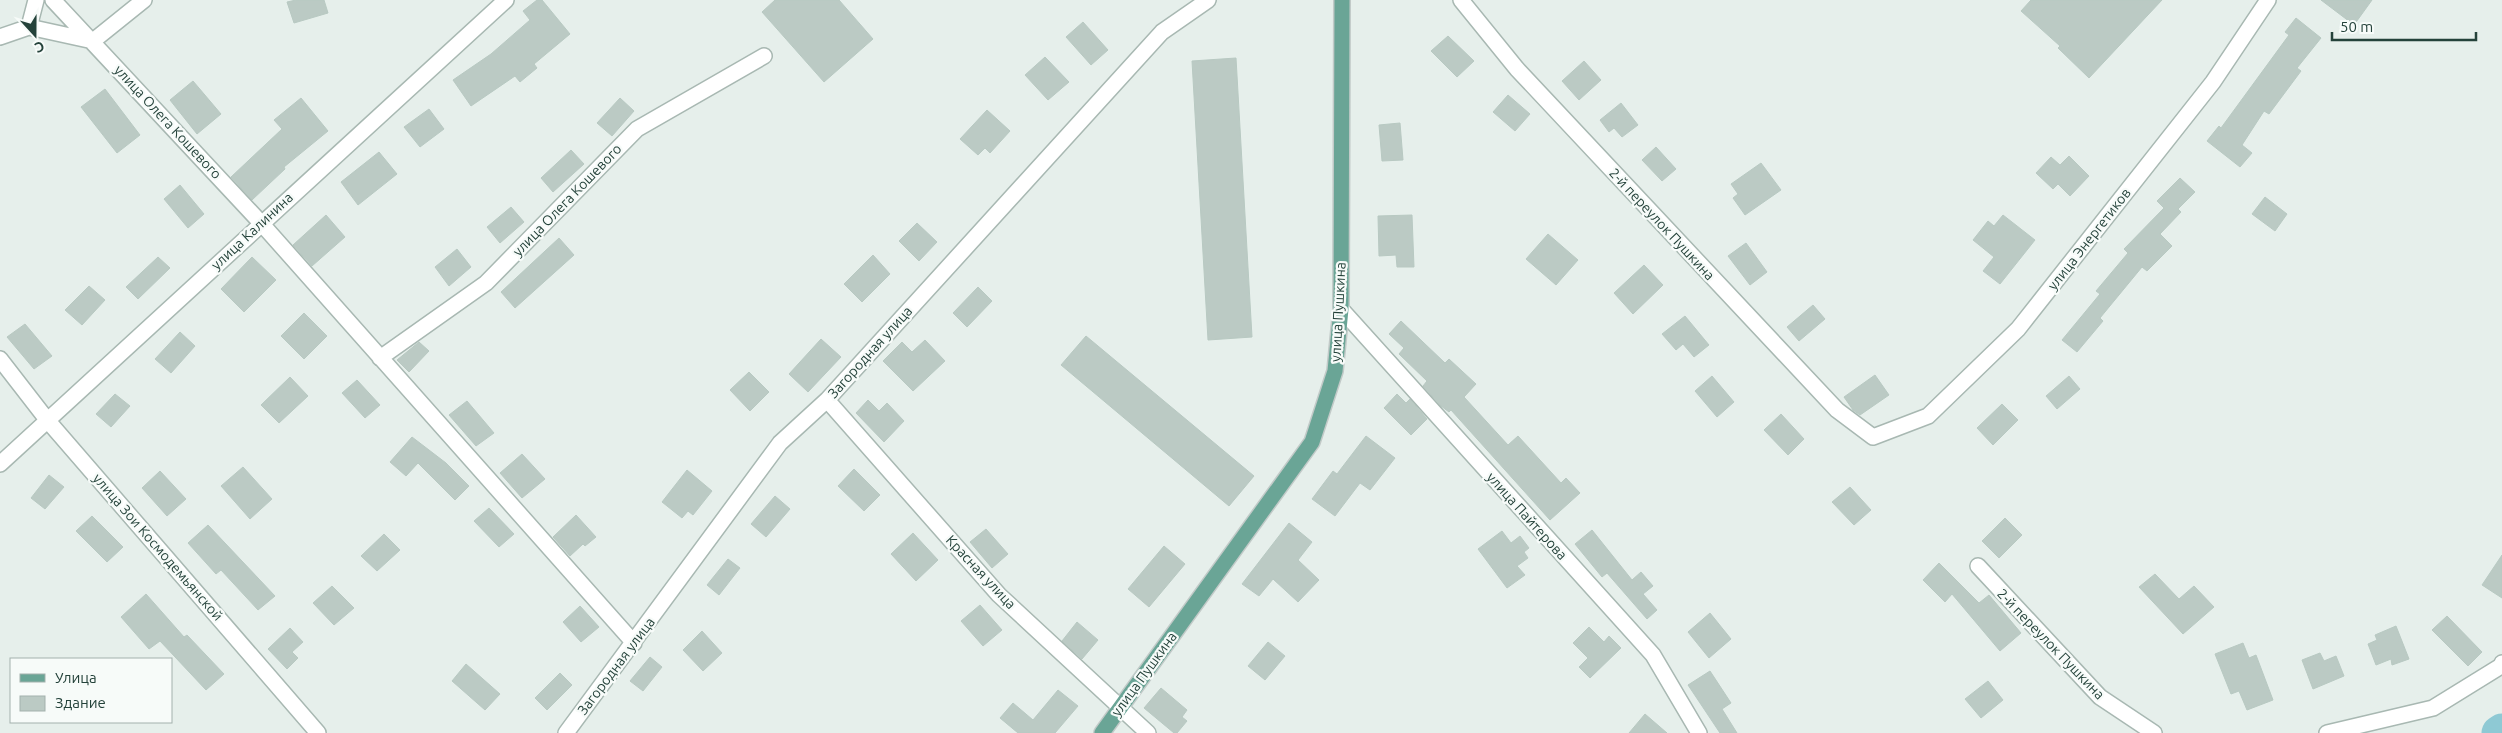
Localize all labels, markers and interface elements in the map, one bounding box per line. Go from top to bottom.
north arrow [10,10,60,60]
scale bar [2332,10,2476,42]
text: 50 m [2340,18,2373,35]
text: С [33,38,47,56]
street label: улица Олега Кошевого [111,62,225,182]
street label: улица Олега Кошевого [509,141,625,259]
street label: 2-й переулок Пушкина [1606,165,1718,283]
street label: улица Энергетиков [2044,185,2134,293]
street label: улица Калинина [208,189,296,273]
street label: улица Пушкина [1327,262,1349,362]
street label: Загородная улица [825,303,915,401]
street label: улица Пайтерова [1484,469,1570,563]
street label: улица Зои Космодемьянской [90,470,226,624]
street label: Красная улица [943,532,1019,612]
street label: 2-й переулок Пушкина [1994,586,2108,702]
street label: Загородная улица [574,614,658,718]
street label: улица Пушкина [1108,629,1180,719]
legend [10,658,172,723]
text: Улица [55,669,97,686]
text: Здание [55,694,106,711]

